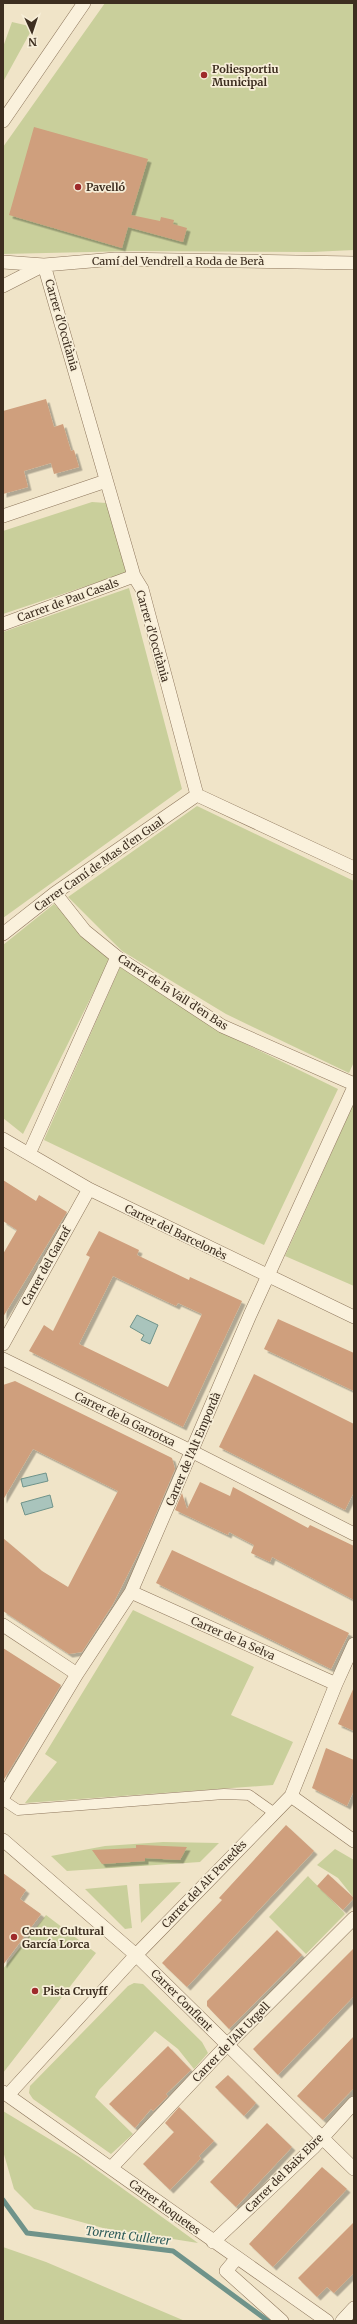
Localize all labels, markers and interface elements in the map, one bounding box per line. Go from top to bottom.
north arrow [12,12,52,52]
text: N [28,35,37,49]
place label: Poliesportiu Municipal [212,62,279,89]
marker: Poliesportiu Municipal [199,70,209,80]
place label: Pavelló [86,180,125,194]
marker: Pavelló [73,182,83,192]
street label: Camí del Vendrell a Roda de Berà [92,254,264,268]
street label: Carrer d'Occitània [42,277,82,373]
street label: Carrer de Pau Casals [15,575,121,625]
street label: Carrer d'Occitània [133,588,173,684]
street label: Carrer Camí de Mas d'en Gual [32,814,167,914]
street label: Carrer de la Vall d'en Bas [115,951,231,1033]
street label: Carrer del Barcelonès [122,1201,230,1263]
street label: Carrer del Garraf [18,1223,74,1308]
street label: Carrer de la Garrotxa [72,1389,178,1449]
street label: Carrer de l'Alt Empordà [163,1390,223,1508]
street label: Carrer de la Selva [189,1613,277,1663]
street label: Carrer del Alt Penedès [159,1837,249,1931]
place label: Centre Cultural García Lorca [22,1924,104,1951]
marker: Centre Cultural García Lorca [9,1932,19,1942]
street label: Carrer Conflent [148,1966,216,2034]
place label: Pista Cruyff [43,1984,108,1998]
marker: Pista Cruyff [30,1986,40,1996]
street label: Carrer de l'Alt Urgell [189,1999,273,2085]
street label: Carrer del Baix Ebre [242,2131,326,2215]
street label: Carrer Roquetes [127,2176,203,2238]
water label: Torrent Cullerer [85,2223,173,2248]

